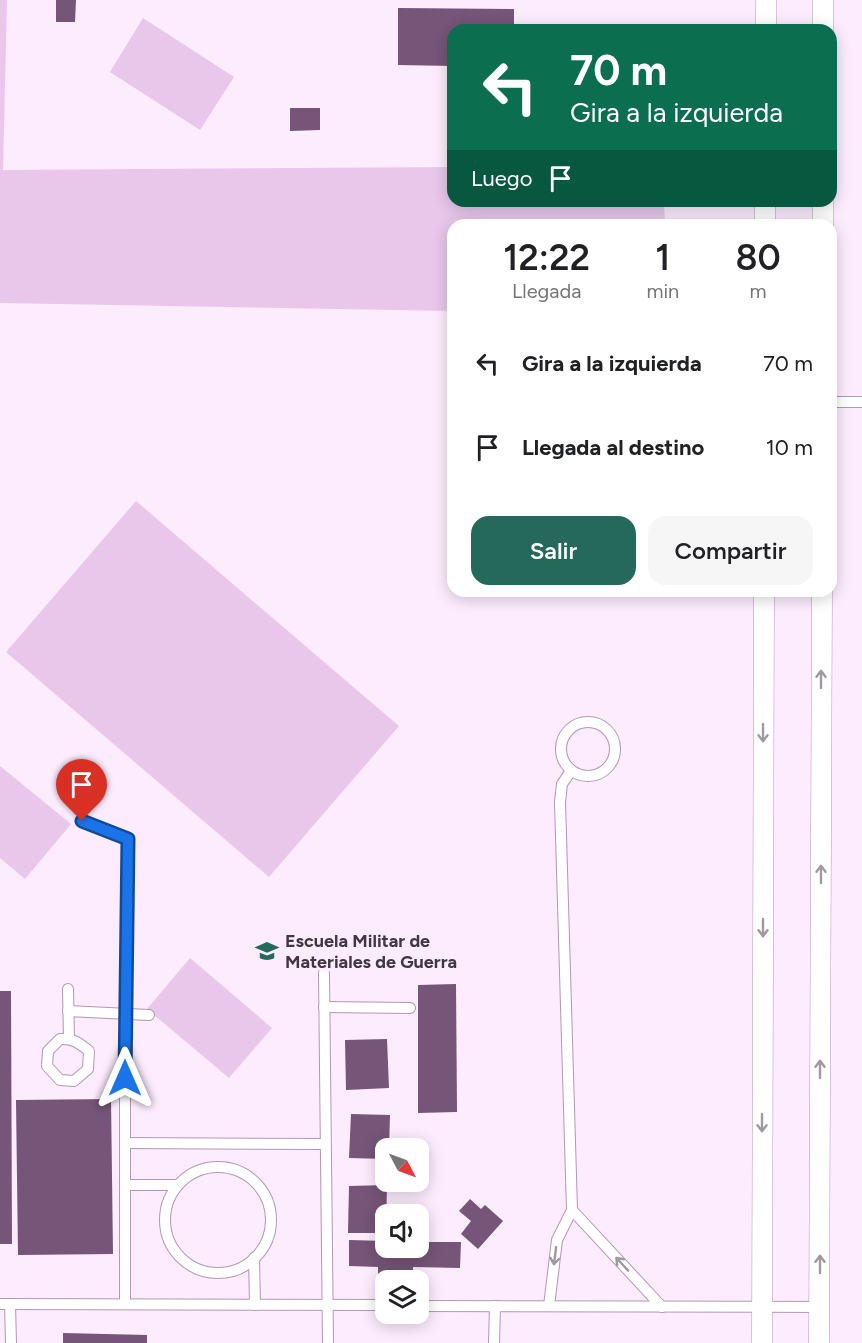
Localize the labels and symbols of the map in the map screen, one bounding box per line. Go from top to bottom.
one-way arrow [815,669,827,689]
one-way arrow [757,723,769,743]
pin [56,759,107,821]
one-way arrow [815,864,827,884]
one-way arrow [757,918,769,938]
place label: Escuela Militar de Materiales de Guerra [285,930,457,973]
school or university icon: Escuela Militar de Materiales de Guerra [254,938,280,964]
position arrow [93,1046,157,1110]
one-way arrow [814,1059,826,1079]
one-way arrow [756,1113,768,1133]
north arrow [375,1138,429,1192]
one-way arrow [549,1246,560,1266]
one-way arrow [814,1254,826,1274]
one-way arrow [615,1256,629,1271]

